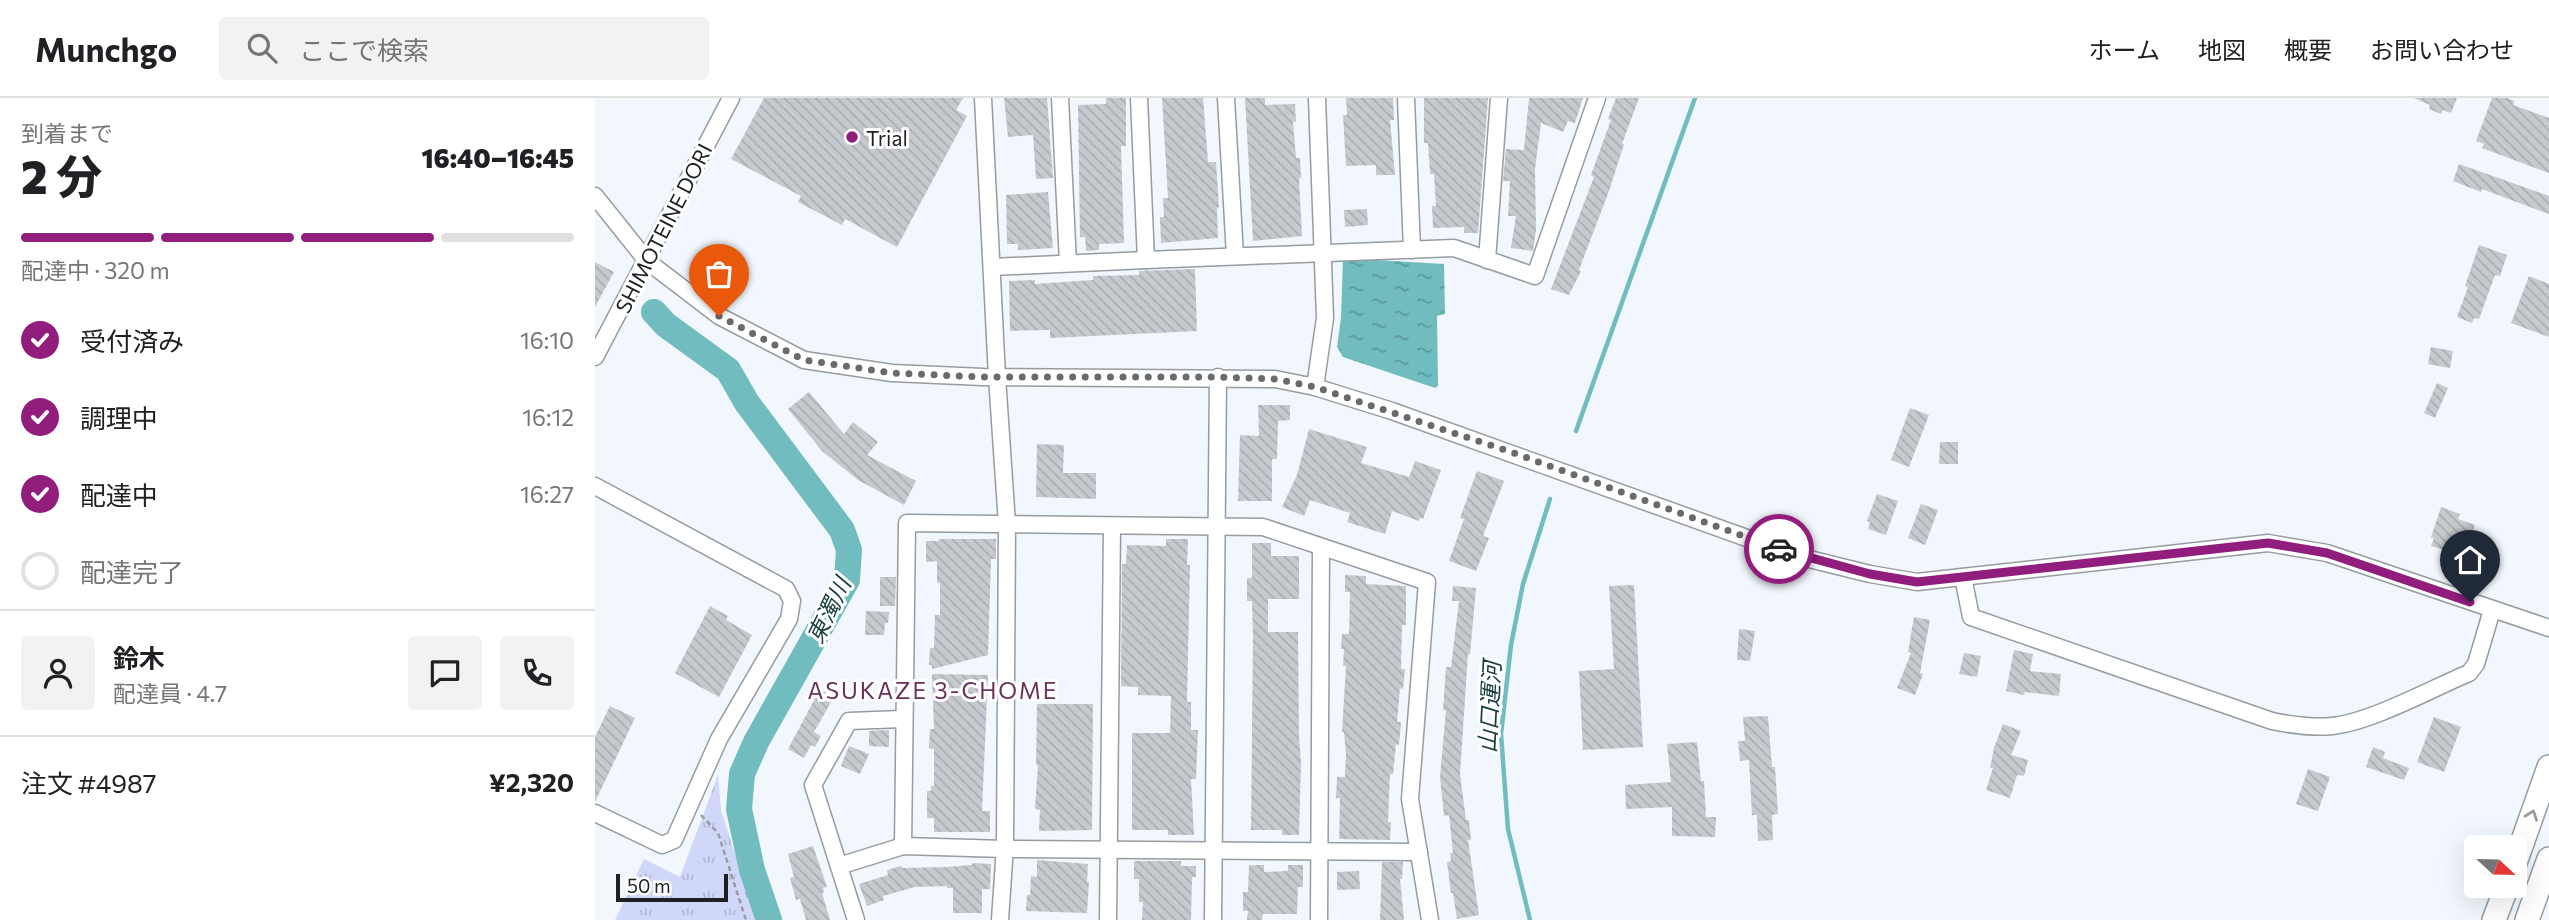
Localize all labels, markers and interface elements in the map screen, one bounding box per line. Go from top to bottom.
search box [219,17,709,80]
text: Munchgo [35,28,177,69]
icon: search [243,29,281,67]
text: ここで検索 [299,34,429,65]
text: ホーム [2089,35,2160,64]
text: 地図 [2198,35,2246,64]
text: 概要 [2284,35,2332,64]
text: お問い合わせ [2370,35,2514,64]
text: 到着まで [21,119,113,147]
place label: Trial [866,125,908,150]
marker: Trial [844,129,860,145]
street label: SHIMOTEINE DORI [609,139,717,317]
text: 16:40–16:45 [421,142,574,173]
text: 2 分 [21,147,102,203]
pin [689,244,749,316]
icon: bag [700,255,738,293]
text: 配達中 · 320 m [21,256,169,284]
icon: check [21,321,59,359]
text: 受付済み [80,325,184,356]
text: 16:10 [520,326,574,354]
icon: check [21,398,59,436]
text: 調理中 [80,402,158,433]
text: 16:12 [522,403,574,431]
icon: check [21,475,59,513]
text: 配達中 [80,479,158,510]
text: 16:27 [520,480,574,508]
courier [1744,514,1814,584]
icon: car [1760,530,1798,568]
pin [2440,530,2500,602]
icon: home [2451,541,2489,579]
text: 配達完了 [80,556,184,587]
water label: 東濁川 [800,570,857,647]
button: person [21,636,95,710]
button: chat [408,636,482,710]
button: phone [500,636,574,710]
text: 鈴木 [113,642,165,673]
water label: 山口運河 [1473,656,1506,754]
district label: ASUKAZE 3-CHOME [808,676,1058,704]
text: 配達員 · 4.7 [113,679,227,707]
text: ¥2,320 [489,766,574,797]
text: 注文 #4987 [21,767,157,798]
one-way arrow [2524,809,2538,821]
north arrow [2464,835,2527,898]
map controls [2464,835,2527,898]
scale bar [616,871,728,903]
text: 50 m [627,874,671,897]

